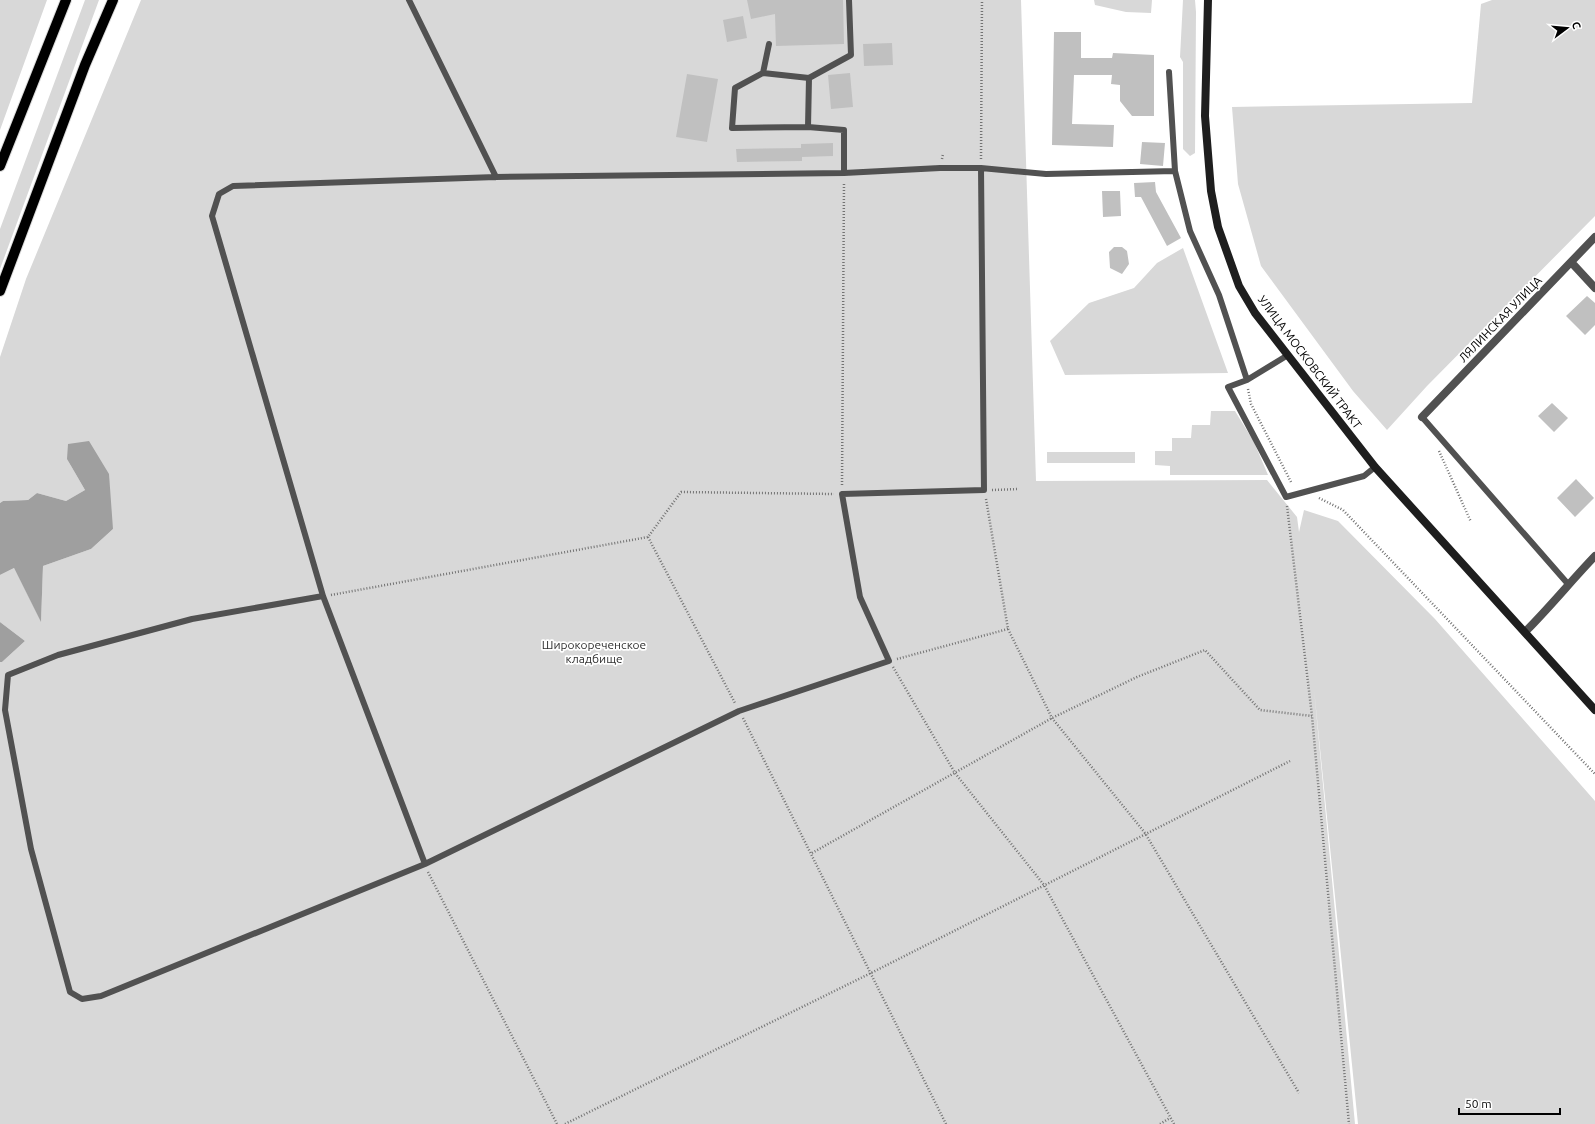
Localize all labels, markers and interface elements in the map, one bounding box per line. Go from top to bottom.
north arrow [1547,8,1587,48]
text: С [1570,20,1583,30]
street label: ЛЯЛИНСКАЯ УЛИЦА [1456,273,1544,364]
street label: УЛИЦА МОСКОВСКИЙ ТРАКТ [1256,293,1365,431]
park label: Широкореченское кладбище [542,638,646,665]
scale bar [1459,1090,1560,1116]
text: 50 m [1465,1097,1492,1110]

